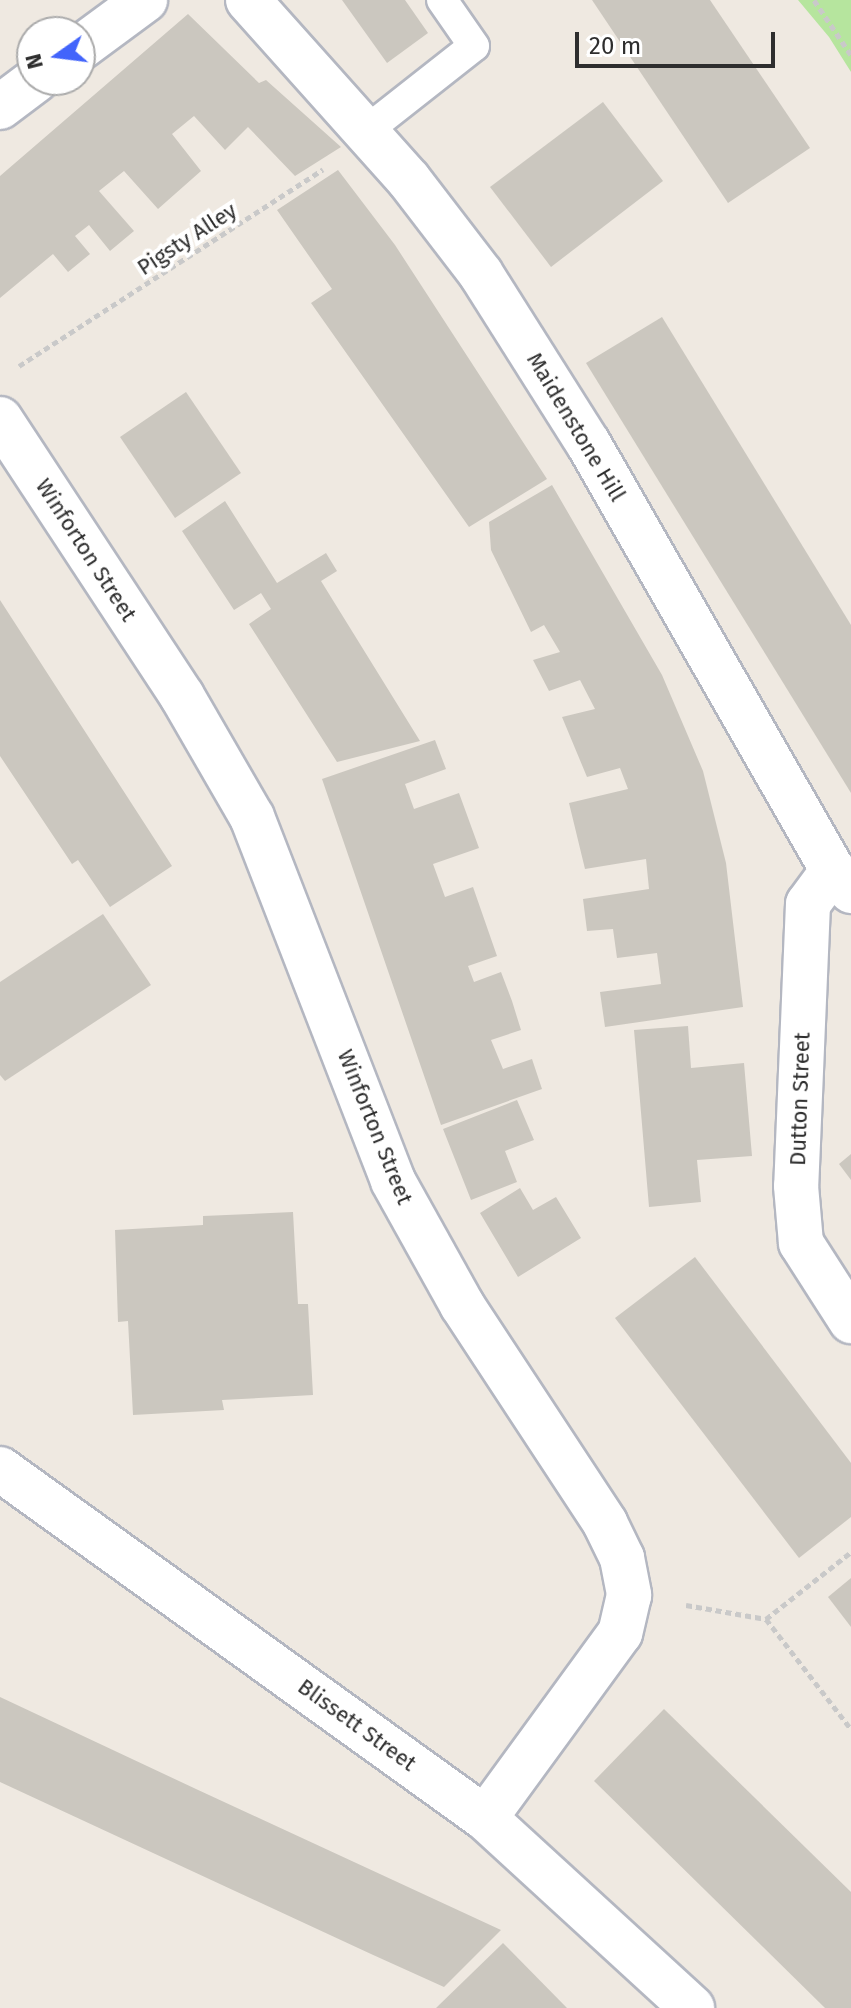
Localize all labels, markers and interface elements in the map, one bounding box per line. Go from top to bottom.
north arrow [16,16,96,96]
scale bar [579,16,779,66]
text: 20 m [589,32,641,60]
text: N [19,51,49,72]
street label: Pigsty Alley [132,197,242,281]
street label: Maidenstone Hill [521,348,631,506]
street label: Winforton Street [30,474,142,626]
street label: Dutton Street [784,1032,816,1166]
street label: Winforton Street [332,1046,418,1208]
street label: Blissett Street [293,1673,421,1777]

